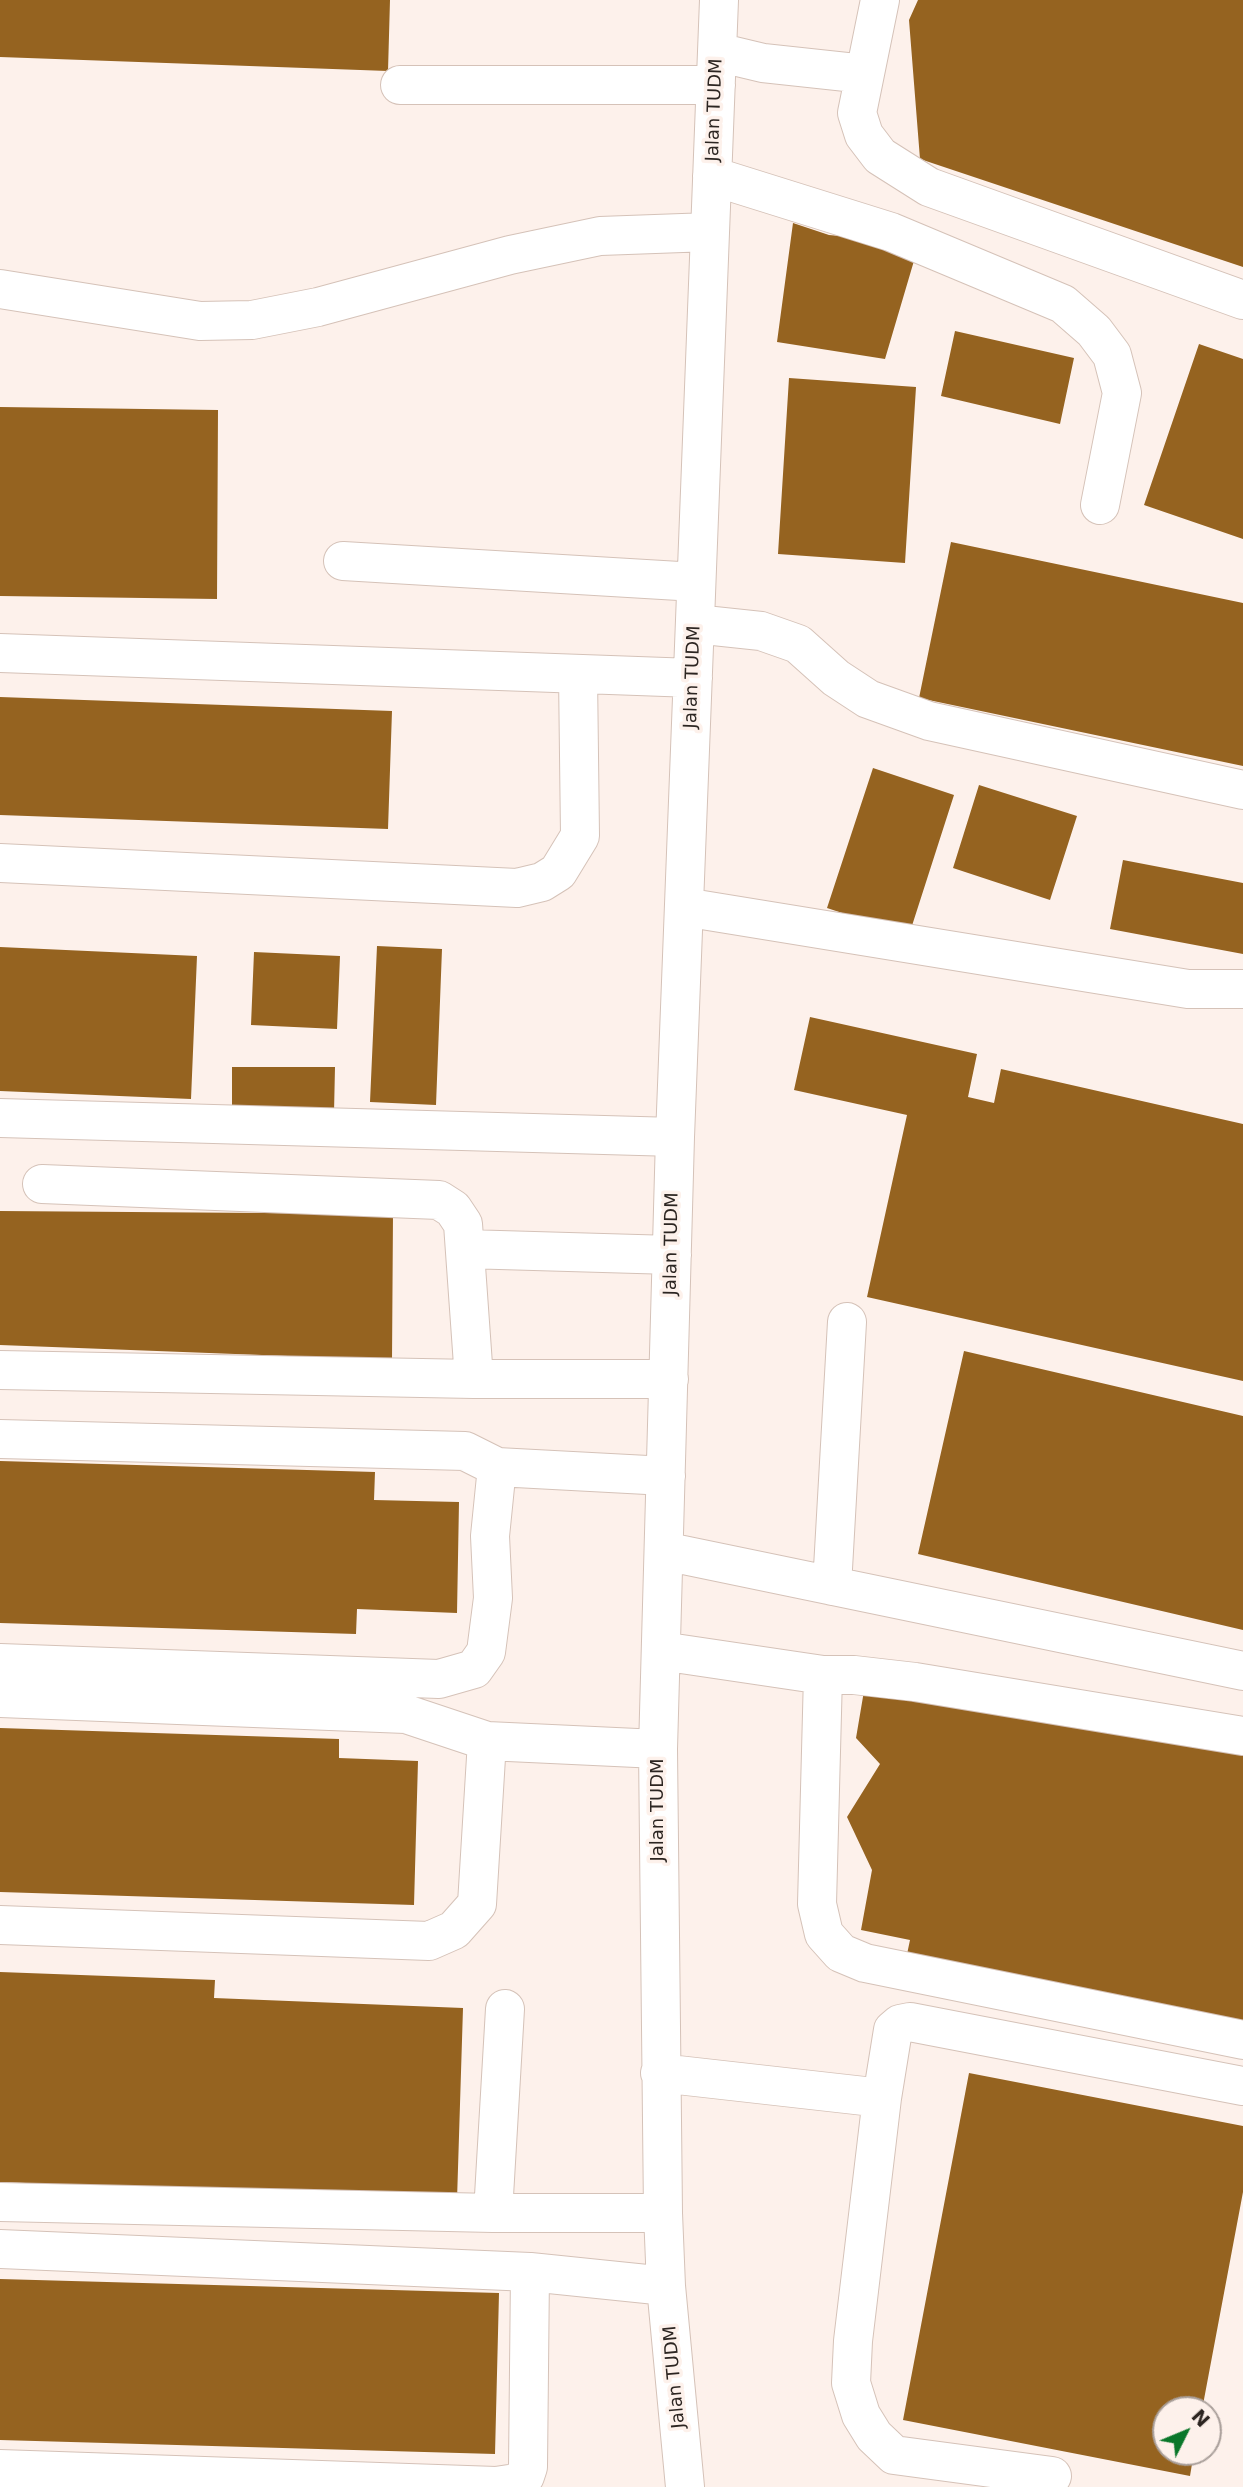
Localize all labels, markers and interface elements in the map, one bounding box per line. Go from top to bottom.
street label: Jalan TUDM [702,58,728,162]
street label: Jalan TUDM [680,625,706,729]
street label: Jalan TUDM [660,1192,684,1296]
street label: Jalan TUDM [647,1758,669,1862]
street label: Jalan TUDM [660,2325,690,2429]
north arrow [1152,2396,1222,2466]
text: N [1187,2405,1214,2431]

